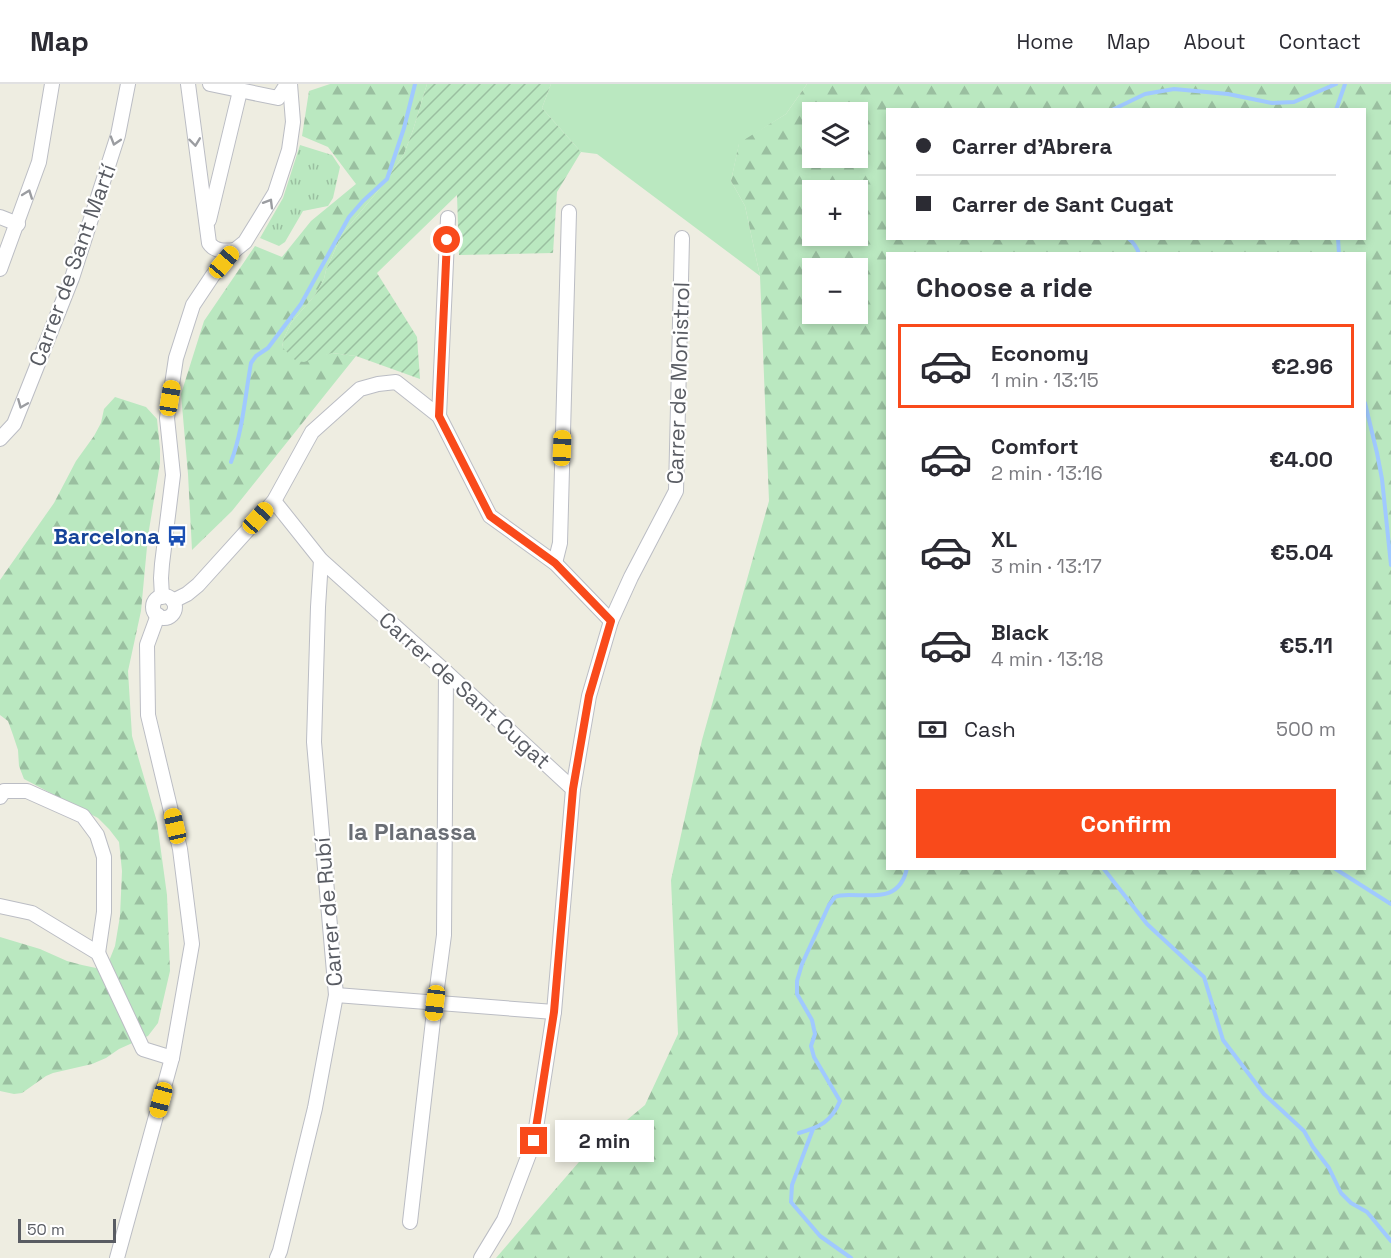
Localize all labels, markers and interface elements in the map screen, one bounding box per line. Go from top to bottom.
text: Map [30,23,89,59]
text: Home [1016,28,1074,55]
text: Map [1107,28,1151,55]
text: About [1184,28,1246,55]
text: Contact [1279,28,1361,55]
map controls [802,102,868,324]
button: layers [802,102,868,168]
text: Carrer d'Abrera [952,132,1112,160]
one-way arrow [110,135,122,146]
one-way arrow [189,137,201,147]
street label: Carrer de Sant Martí [22,159,122,370]
button: + [802,180,868,246]
one-way arrow [21,189,34,200]
text: Carrer de Sant Cugat [952,190,1174,218]
one-way arrow [262,199,273,209]
route start [433,226,460,253]
car [206,242,242,282]
button: − [802,258,868,324]
text: Choose a ride [916,270,1093,305]
street label: Carrer de Monistrol [660,281,696,485]
icon: car [919,339,973,393]
text: Economy [991,339,1089,367]
text: €2.96 [1271,352,1333,380]
text: 1 min · 13:15 [991,367,1099,393]
car [158,379,182,417]
one-way arrow [16,398,29,408]
car [552,430,572,466]
icon: car [919,432,973,486]
text: Comfort [991,432,1079,460]
text: €4.00 [1269,445,1333,473]
text: 2 min · 13:16 [991,460,1103,486]
car [239,499,277,537]
place label: Barcelona [53,522,160,550]
bus stop icon: Barcelona [165,524,189,548]
icon: car [919,525,973,579]
text: XL [991,525,1017,553]
text: €5.04 [1270,538,1333,566]
text: 3 min · 13:17 [991,553,1102,579]
street label: Carrer de Sant Cugat [373,605,557,775]
icon: car [919,618,973,672]
text: Black [991,618,1049,646]
text: €5.11 [1280,631,1333,659]
text: 4 min · 13:18 [991,646,1103,672]
icon: cash [916,713,949,746]
text: Cash [964,715,1016,743]
text: 500 m [1276,716,1336,742]
button: Confirm [916,789,1336,858]
car [162,806,188,846]
district label: la Planassa [348,816,476,847]
street label: Carrer de Rubí [307,836,348,988]
car [424,984,446,1022]
car [148,1080,174,1120]
callout: 2 min [555,1120,654,1162]
route end [520,1127,547,1154]
text: 2 min [579,1128,630,1154]
scale bar [18,1216,116,1244]
text: 50 m [27,1219,65,1240]

